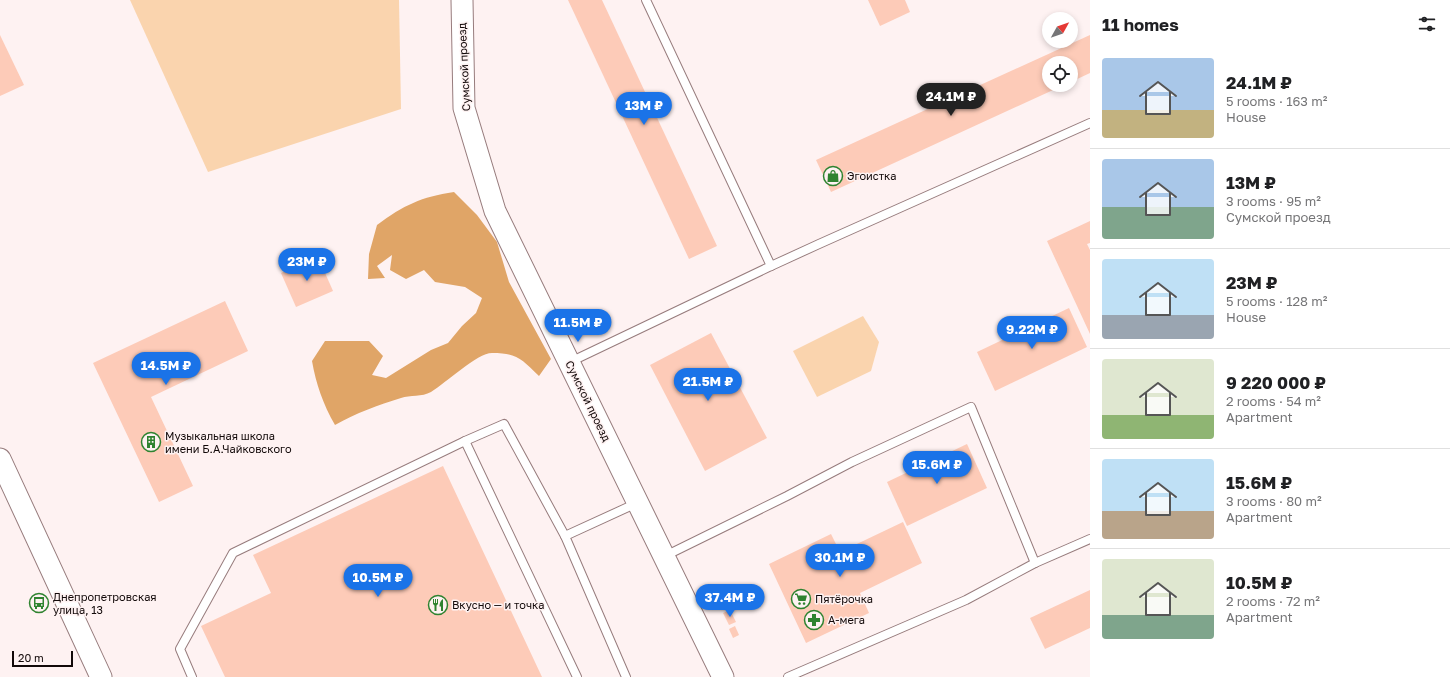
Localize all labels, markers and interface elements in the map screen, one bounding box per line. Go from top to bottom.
north arrow [1042,12,1078,48]
map controls [1042,12,1078,92]
icon: filters [1416,13,1438,35]
text: 11 homes [1102,14,1179,35]
street label: Сумской проезд [455,22,472,112]
button: locate [1042,56,1078,92]
text: 24.1M ₽ [1226,72,1292,93]
icon: home [1134,74,1182,122]
pin: 24.1M ₽ [914,83,988,117]
text: 24.1M ₽ [926,88,976,104]
pin: 13M ₽ [616,92,672,126]
text: 5 rooms · 163 m² [1226,93,1327,109]
text: 13M ₽ [625,97,663,113]
text: House [1226,109,1266,125]
shop icon: Эгоистка [822,165,844,187]
place label: Эгоистка [847,169,897,182]
text: 13M ₽ [1226,172,1276,193]
icon: home [1134,175,1182,223]
text: 3 rooms · 95 m² [1226,193,1321,209]
text: Сумской проезд [1226,209,1331,225]
pin: 23M ₽ [279,248,335,282]
text: 23M ₽ [287,253,327,269]
text: 23M ₽ [1226,272,1278,293]
icon: home [1134,275,1182,323]
text: 5 rooms · 128 m² [1226,293,1327,309]
pin: 11.5M ₽ [541,309,615,343]
text: House [1226,309,1266,325]
text: 11.5M ₽ [553,314,603,330]
pin: 9.22M ₽ [995,316,1069,350]
text: 9.22M ₽ [1006,321,1058,337]
pin: 14.5M ₽ [129,352,203,386]
text: 14.5M ₽ [141,357,191,373]
street label: Сумской проезд [563,358,614,444]
pin: 21.5M ₽ [671,368,745,402]
text: 9 220 000 ₽ [1226,372,1326,393]
text: 21.5M ₽ [683,373,733,389]
icon: home [1134,375,1182,423]
text: 2 rooms · 54 m² [1226,393,1321,409]
text: Apartment [1226,409,1293,425]
place label: Музыкальная школа имени Б.А.Чайковского [165,429,292,455]
building icon: Музыкальная школа имени Б.А.Чайковского [140,431,162,453]
pin: 15.6M ₽ [900,451,974,485]
text: 15.6M ₽ [912,456,962,472]
text: 15.6M ₽ [1226,472,1292,493]
icon: home [1134,475,1182,523]
text: 3 rooms · 80 m² [1226,493,1322,509]
text: Apartment [1226,509,1293,525]
pin: 30.1M ₽ [803,544,877,578]
text: 30.1M ₽ [815,549,865,565]
pin: 10.5M ₽ [341,564,415,598]
text: 10.5M ₽ [353,569,403,585]
text: 10.5M ₽ [1226,572,1292,593]
icon: home [1134,575,1182,623]
pin: 37.4M ₽ [693,584,767,618]
supermarket icon: Пятёрочка [790,588,812,610]
text: 37.4M ₽ [705,589,755,605]
place label: Днепропетровская улица, 13 [53,590,157,616]
bus stop icon: Днепропетровская улица, 13 [28,592,50,614]
place label: Пятёрочка [815,592,873,605]
text: 2 rooms · 72 m² [1226,593,1320,609]
restaurant icon: Вкусно — и точка [427,594,449,616]
place label: Вкусно — и точка [452,598,544,611]
pharmacy icon: А-мега [803,609,825,631]
text: Apartment [1226,609,1293,625]
place label: А-мега [828,613,865,626]
scale bar [12,649,73,668]
text: 20 m [18,651,44,664]

